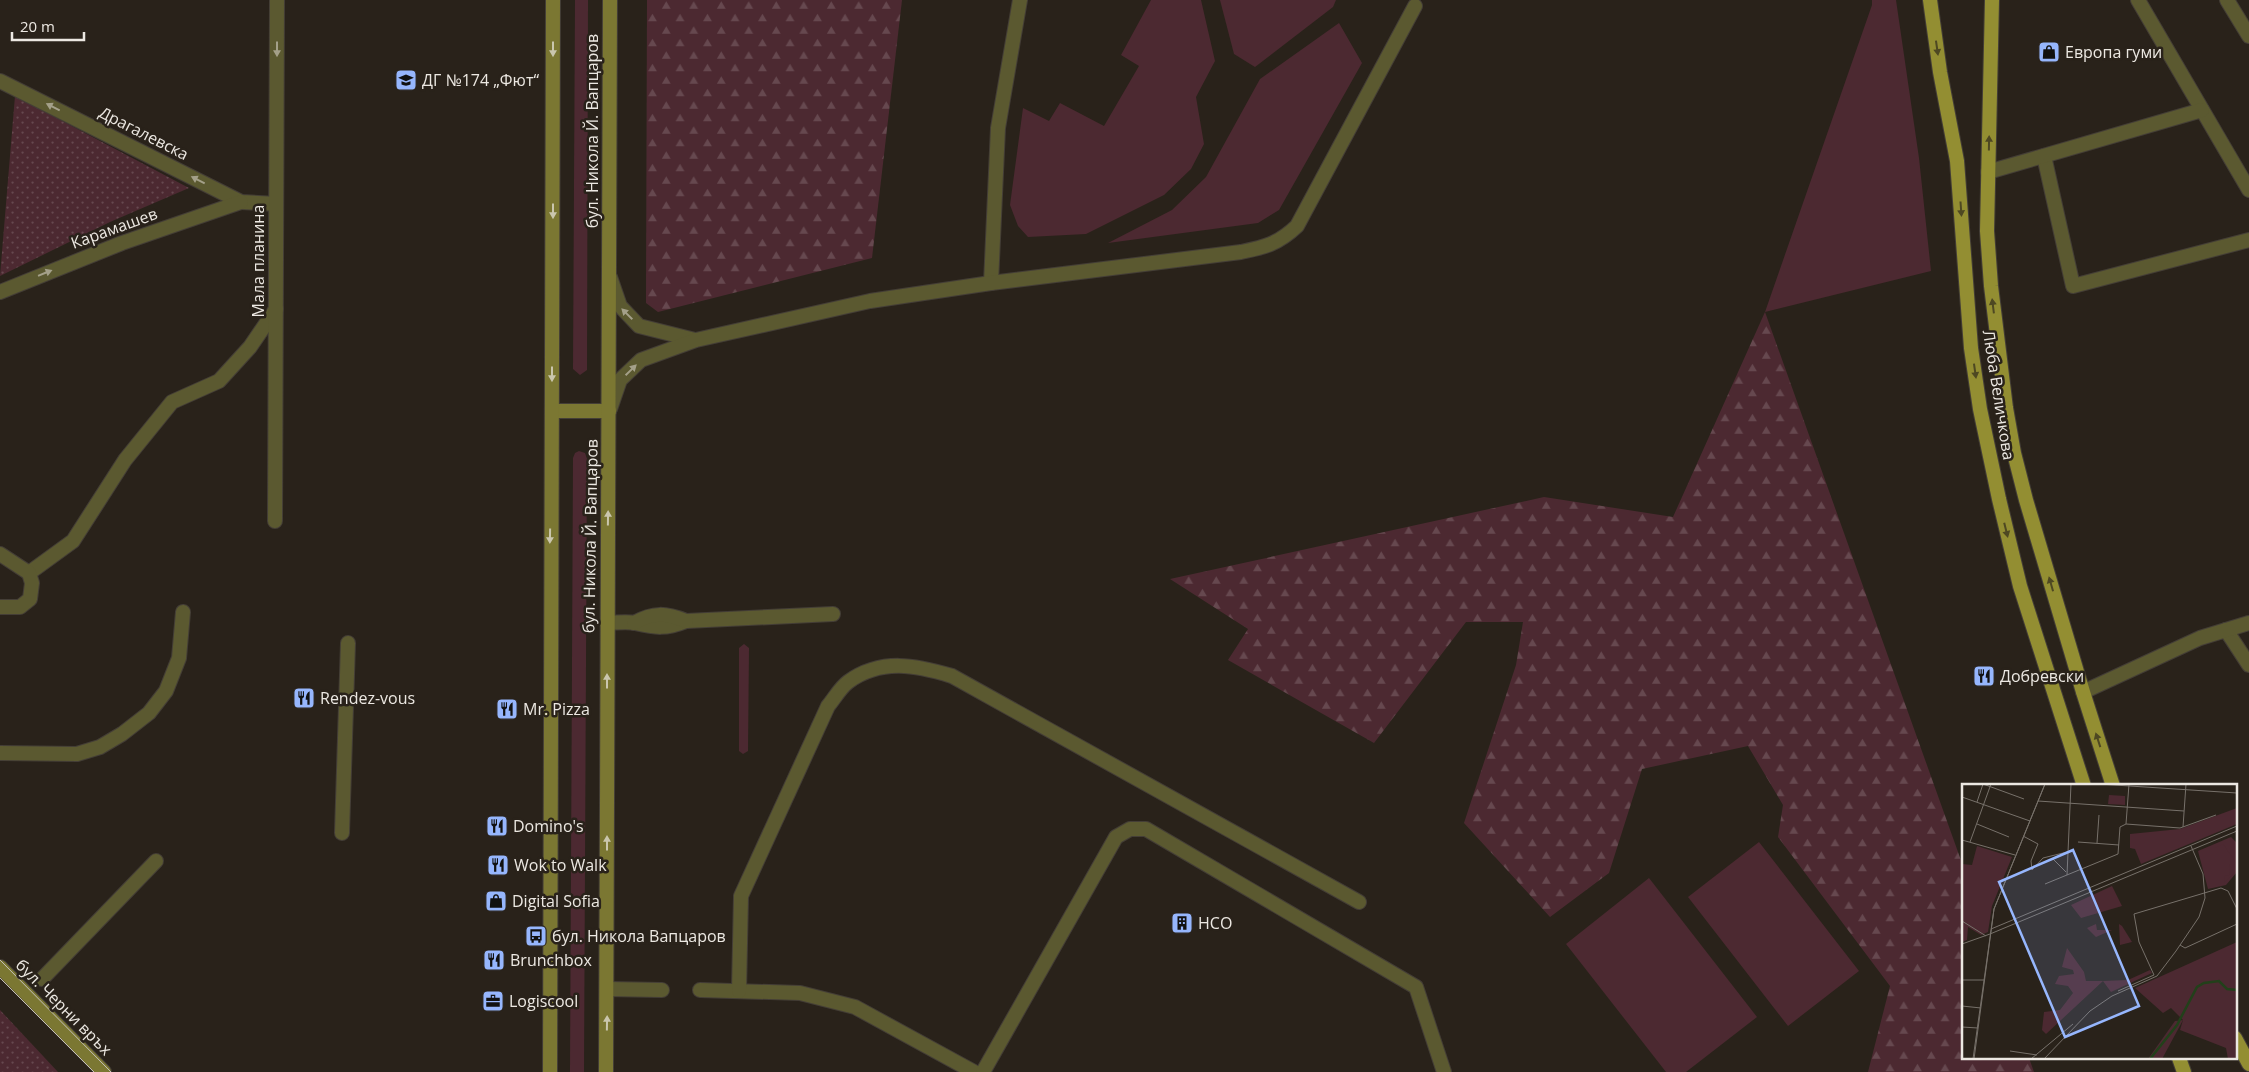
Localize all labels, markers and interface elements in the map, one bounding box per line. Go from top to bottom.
scale bar [12,10,85,42]
text: 20 m [20,16,55,36]
street label: бул. Никола Й. Вапцаров [581,34,603,228]
shop icon: Европа гуми [2037,40,2061,64]
one-way arrow [273,41,281,57]
one-way arrow [549,41,557,57]
one-way arrow [1933,41,1941,57]
place label: Европа гуми [2065,41,2162,63]
school or university icon: ДГ №174 „Фют“ [394,68,418,92]
place label: ДГ №174 „Фют“ [422,69,539,91]
street label: Драгалевска [96,101,192,165]
one-way arrow [45,102,60,111]
one-way arrow [1985,135,1993,151]
one-way arrow [191,176,205,184]
one-way arrow [1957,201,1965,217]
street label: Карамашев [68,202,160,254]
one-way arrow [549,203,557,219]
street label: Мала планина [247,205,269,317]
one-way arrow [38,269,52,277]
one-way arrow [1989,297,1997,313]
one-way arrow [622,308,634,320]
street label: Люба Величкова [1978,328,2020,462]
one-way arrow [1971,363,1979,379]
one-way arrow [624,364,636,376]
one-way arrow [548,366,556,382]
street label: бул. Никола Й. Вапцаров [577,439,603,633]
one-way arrow [604,510,612,526]
one-way arrow [2002,523,2010,538]
one-way arrow [546,528,554,544]
one-way arrow [2046,576,2054,591]
restaurant icon: Добревски [1972,664,1996,688]
place label: Добревски [2000,665,2084,687]
one-way arrow [603,673,611,689]
restaurant icon: Rendez-vous [292,686,316,710]
place label: Rendez-vous [320,687,415,709]
restaurant icon: Mr. Pizza [495,697,519,721]
place label: Mr. Pizza [523,698,590,720]
one-way arrow [2093,732,2101,747]
inset map [1962,784,2236,1060]
restaurant icon: Domino's [485,814,509,838]
place label: Domino's [513,815,584,837]
one-way arrow [603,835,611,851]
restaurant icon: Wok to Walk [486,853,510,877]
place label: Wok to Walk [514,854,607,876]
shop icon: Digital Sofia [484,889,508,913]
place label: Digital Sofia [512,890,600,912]
building icon: НСО [1170,911,1194,935]
place label: НСО [1198,912,1232,934]
bus stop icon: бул. Никола Вапцаров [524,924,548,948]
place label: бул. Никола Вапцаров [552,925,726,947]
restaurant icon: Brunchbox [482,948,506,972]
place label: Brunchbox [510,949,592,971]
street label: бул. Черни връх [11,954,117,1060]
office icon: Logiscool [481,989,505,1013]
place label: Logiscool [509,990,578,1012]
one-way arrow [603,1015,611,1031]

